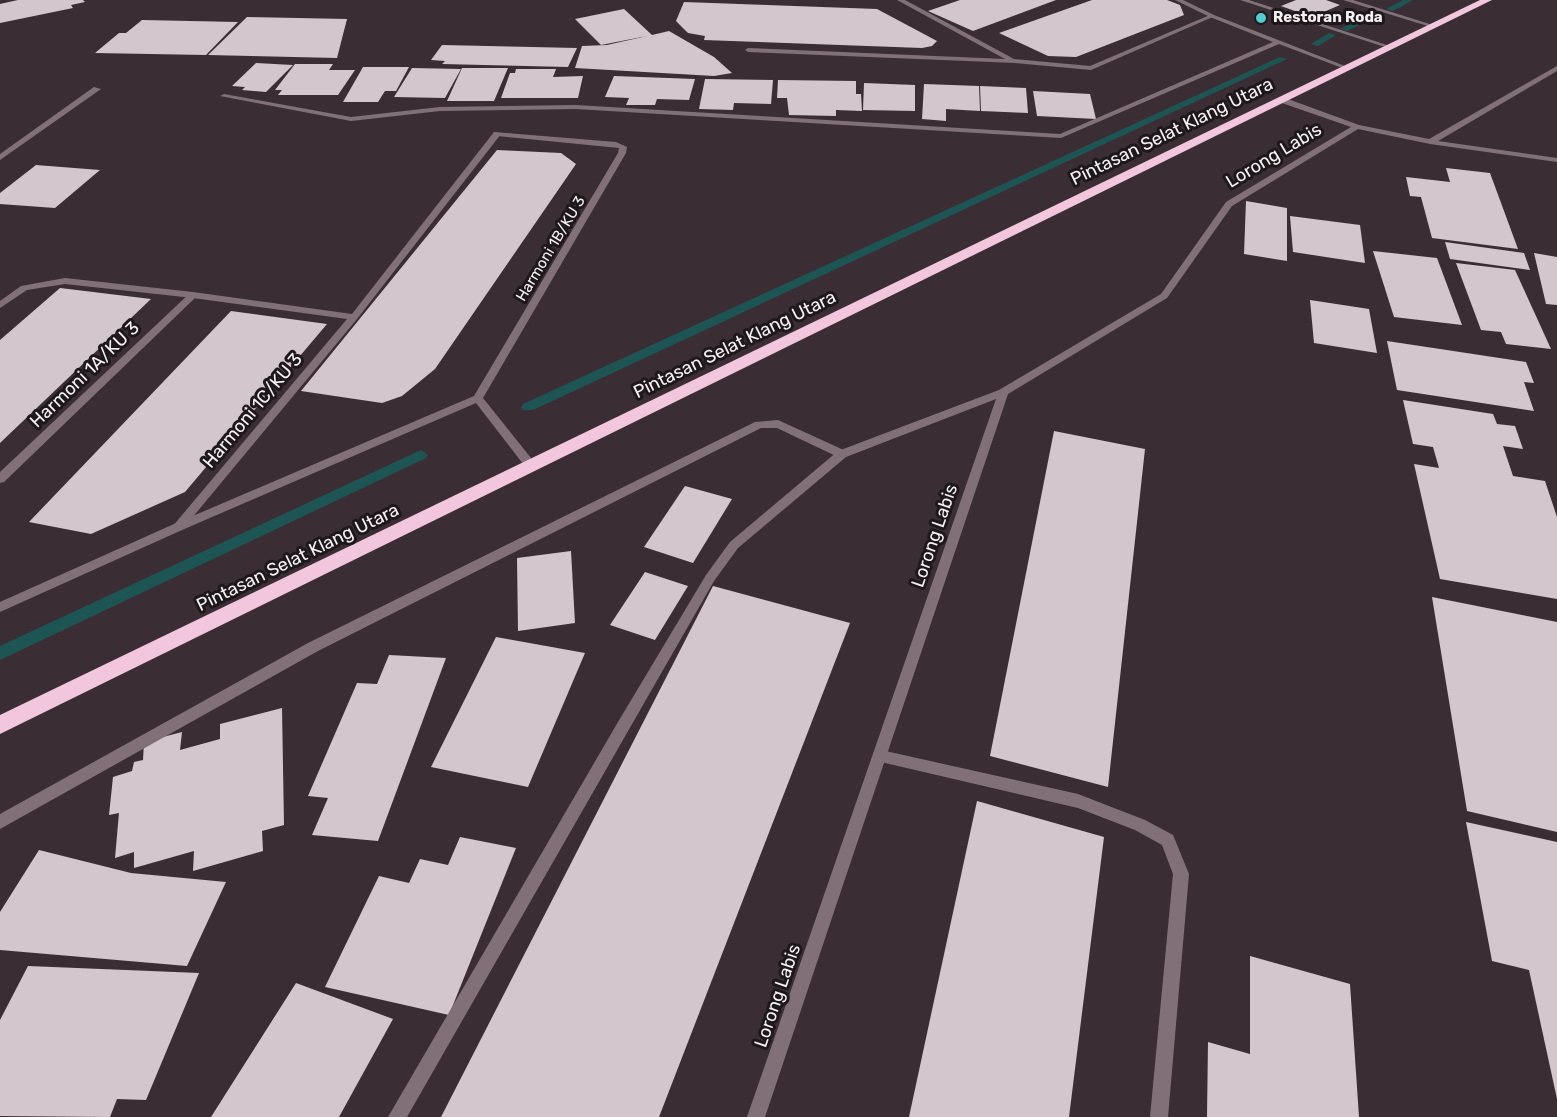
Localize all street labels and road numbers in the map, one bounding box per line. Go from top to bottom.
street label: Pintasan Selat Klang Utara [1067,74,1277,190]
street label: Lorong Labis [1222,119,1326,193]
street label: Harmoni 1B/KU 3 [513,193,589,305]
street label: Pintasan Selat Klang Utara [630,287,840,403]
street label: Harmoni 1A/KU 3 [26,317,144,433]
street label: Harmoni 1C/KU 3 [199,349,307,473]
street label: Lorong Labis [907,482,963,590]
street label: Pintasan Selat Klang Utara [193,500,403,616]
street label: Lorong Labis [750,942,806,1050]

